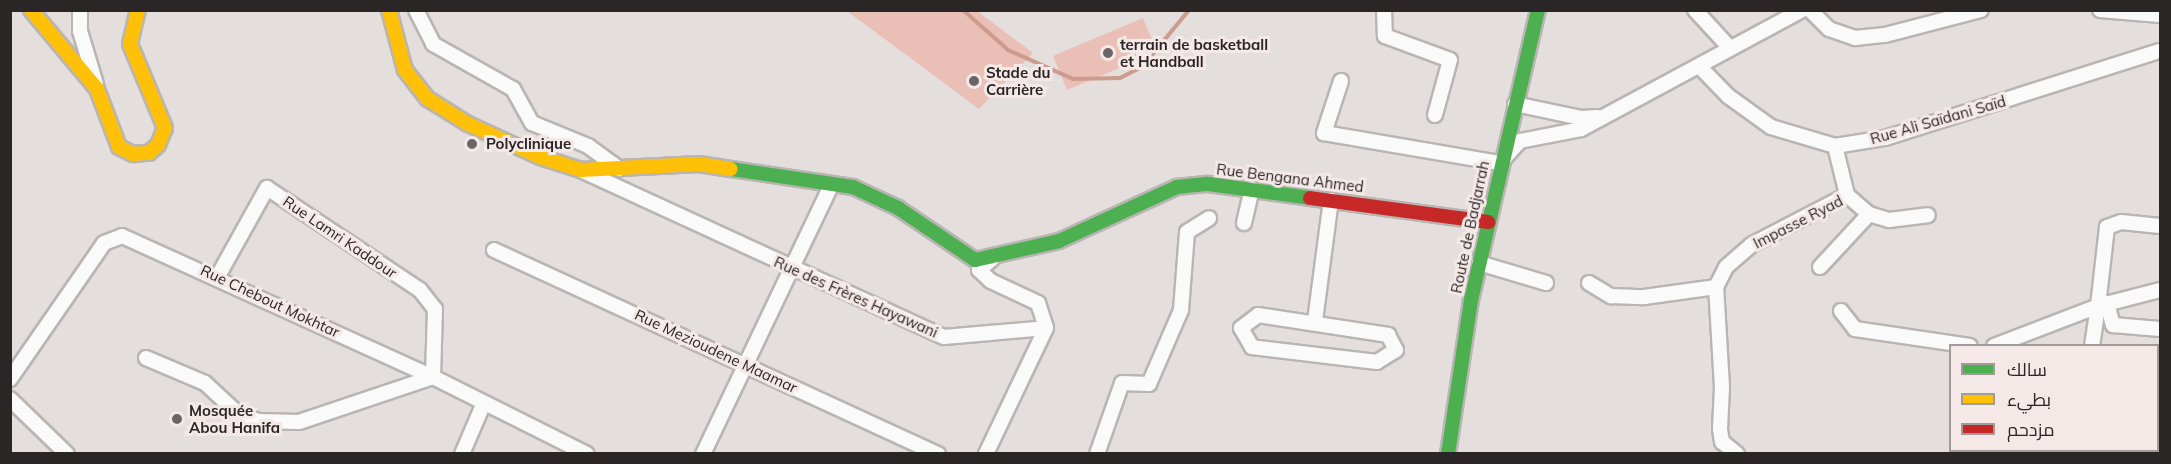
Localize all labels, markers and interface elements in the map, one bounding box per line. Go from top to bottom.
place label: terrain de basketball et Handball [1120,35,1268,70]
marker: terrain de basketball et Handball [1101,46,1115,60]
place label: Stade du Carrière [986,63,1050,98]
marker: Stade du Carrière [967,74,981,88]
street label: Rue Ali Saïdani Saïd [1868,92,2008,148]
marker: Polyclinique [463,135,481,153]
place label: Polyclinique [486,135,571,153]
street label: Route de Badjarrah [1447,159,1493,295]
street label: Rue Bengana Ahmed [1215,160,1365,196]
street label: Rue Lamri Kaddour [280,192,400,282]
street label: Impasse Ryad [1750,192,1846,252]
street label: Rue des Frères Hayawani [771,253,941,341]
street label: Rue Chebout Mokhtar [198,261,342,341]
street label: Rue Mezioudene Maamar [632,305,800,397]
legend [1949,344,2159,452]
text: سالك [2007,358,2047,381]
text: بطيء [2007,388,2051,411]
place label: Mosquée Abou Hanifa [189,401,280,436]
marker: Mosquée Abou Hanifa [170,412,184,426]
text: مزدحم [2007,418,2055,441]

